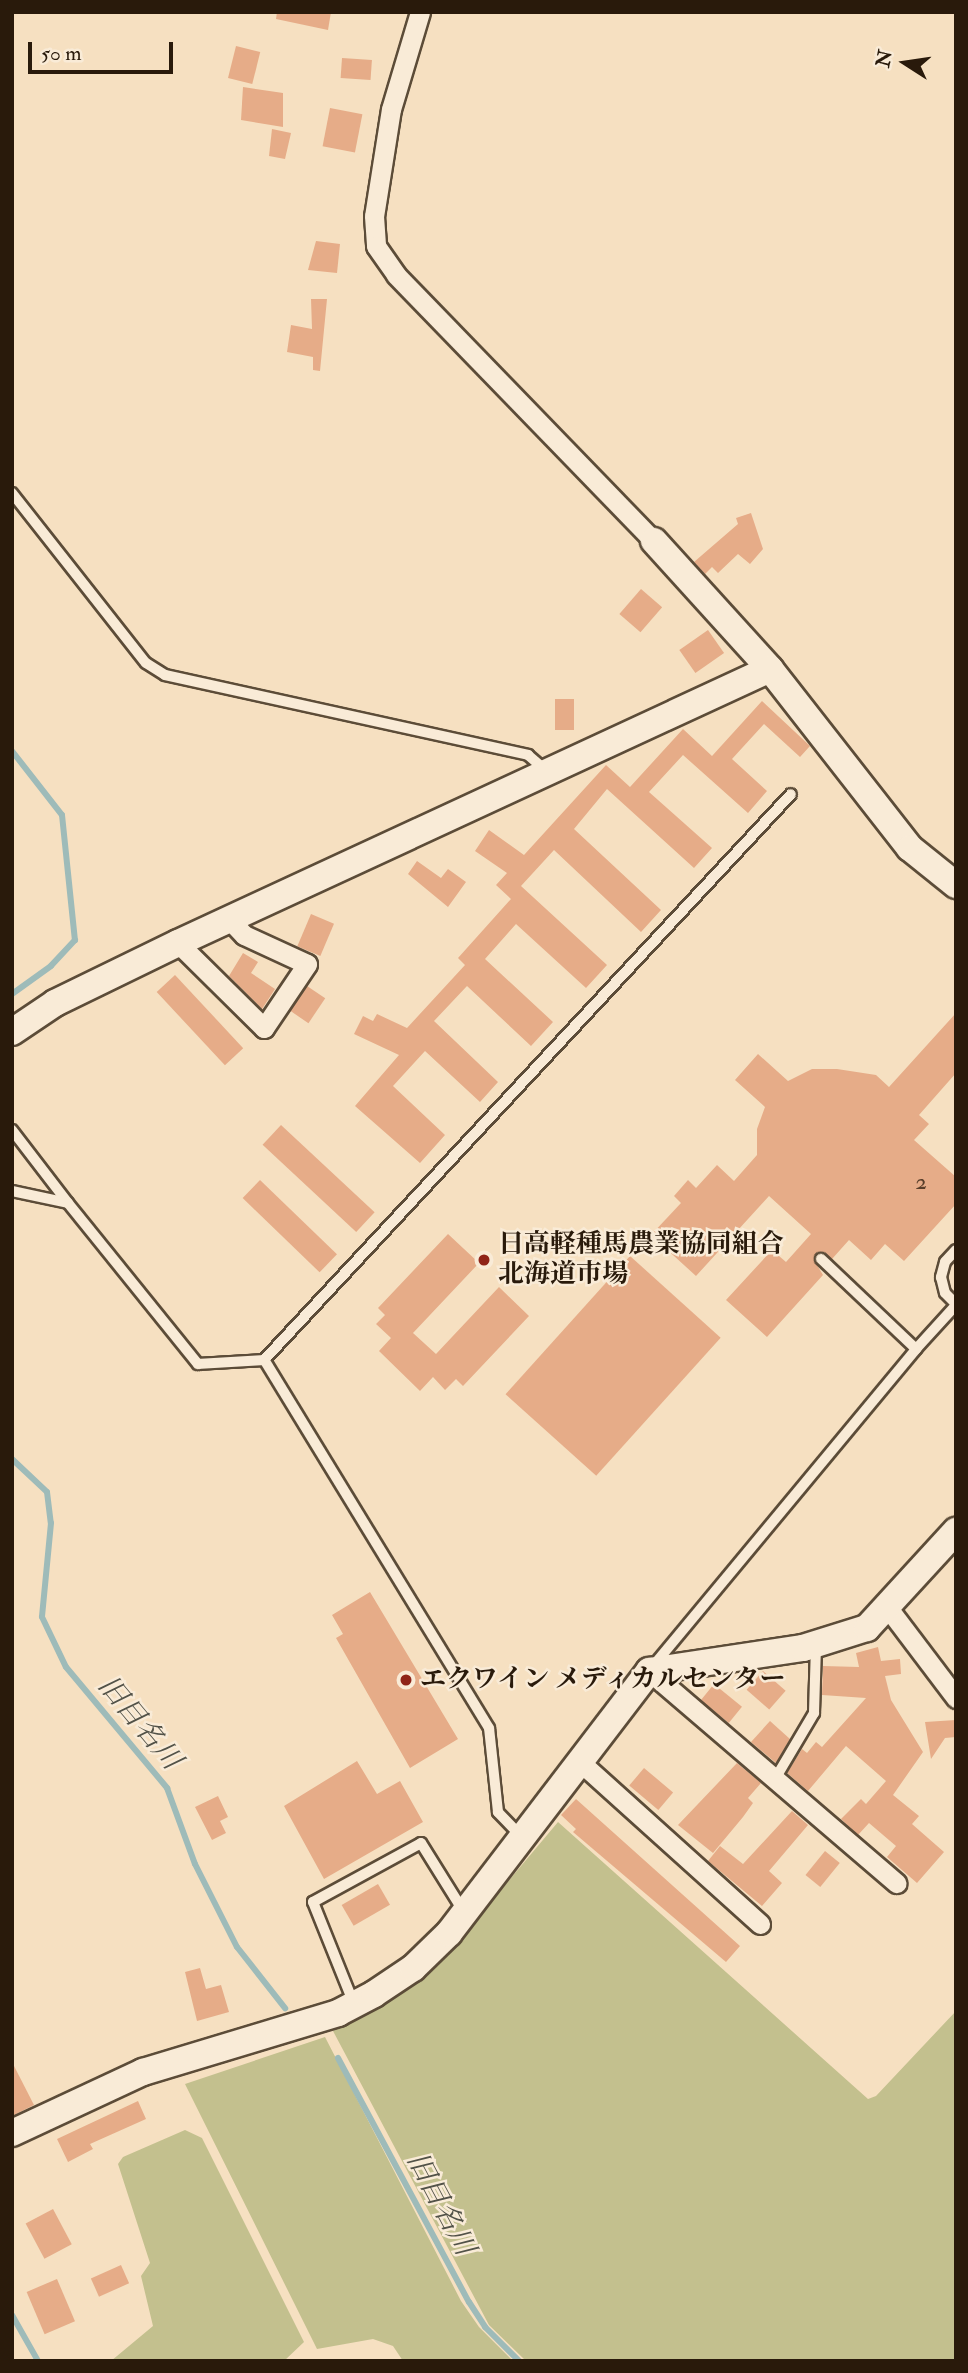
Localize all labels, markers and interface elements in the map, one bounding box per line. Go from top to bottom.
scale bar [32,28,177,72]
north arrow [870,28,940,98]
text: 50 m [41,40,82,67]
text: N [871,48,898,69]
house number: 2 [915,1168,927,1196]
place label: 日高軽種馬農業協同組合 北海道市場 [498,1229,784,1290]
marker: 日高軽種馬農業協同組合 北海道市場 [476,1252,492,1268]
place label: エクワイン メディカルセンター [420,1664,789,1696]
water label: 旧目名川 [90,1669,188,1777]
marker: エクワイン メディカルセンター [398,1672,414,1688]
water label: 旧目名川 [399,2147,481,2261]

